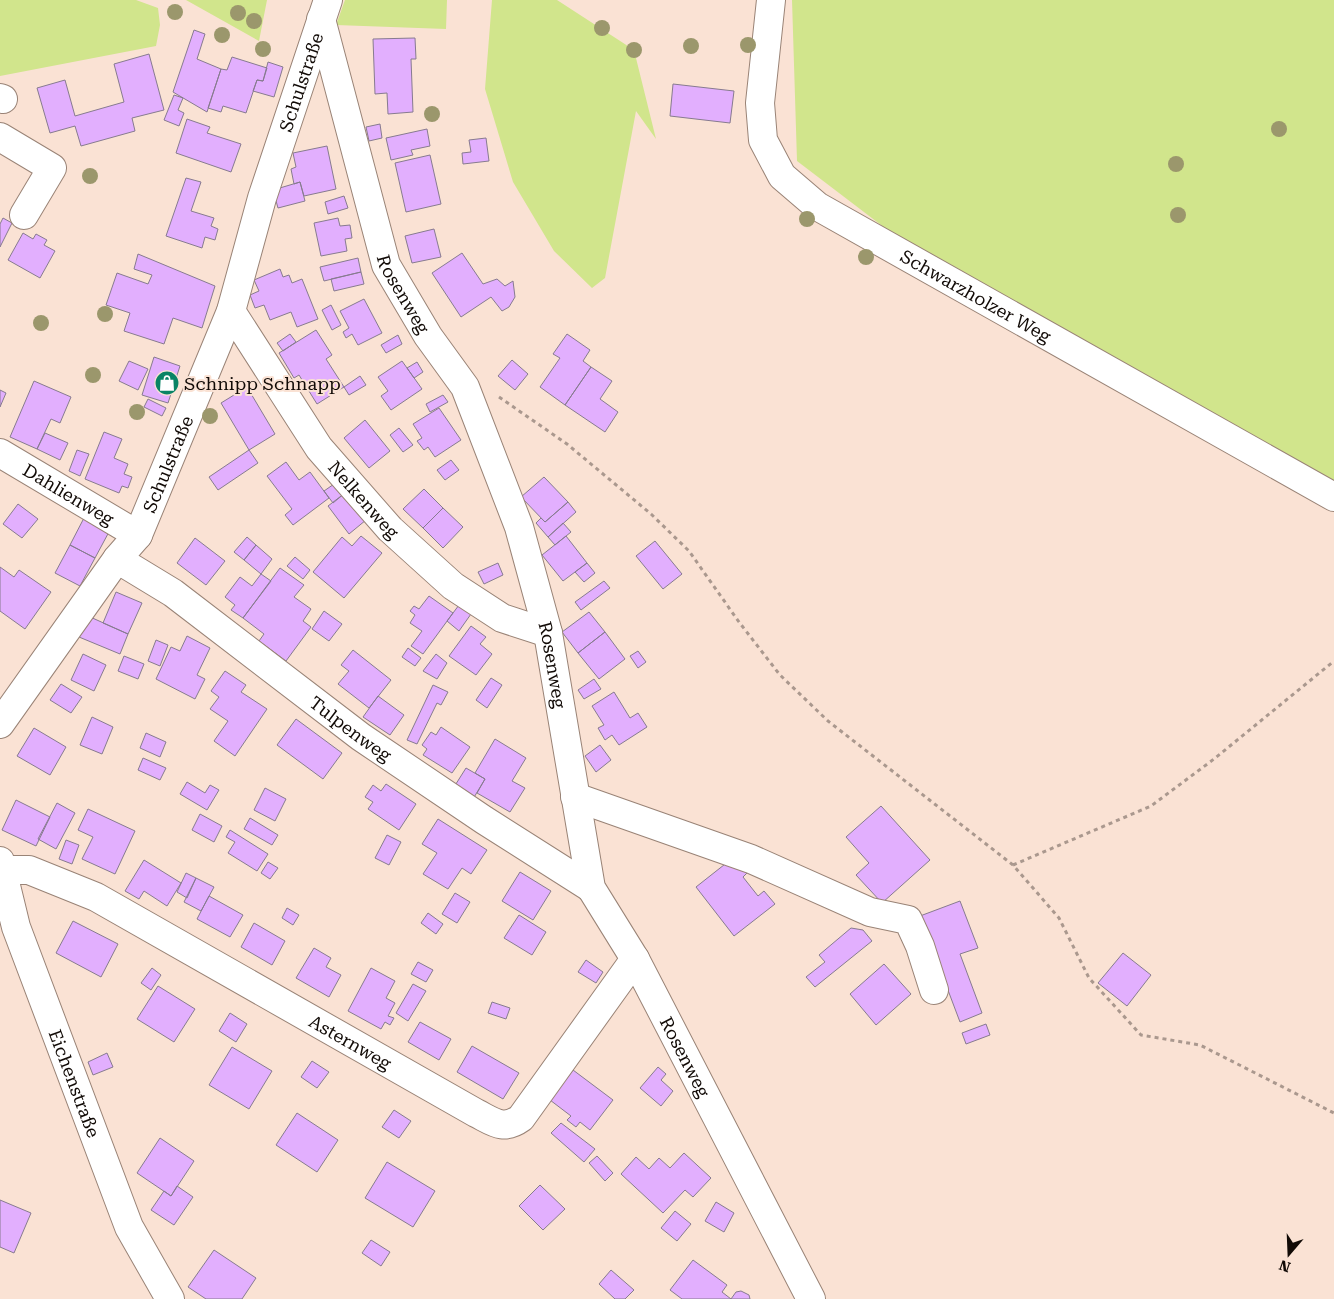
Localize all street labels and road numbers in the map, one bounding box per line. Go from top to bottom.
street label: Schulstraße [274,30,327,134]
street label: Schwarzholzer Weg [897,245,1056,347]
street label: Rosenweg [373,252,435,338]
street label: Schulstraße [138,412,197,516]
street label: Nelkenweg [324,456,404,543]
street label: Dahlienweg [19,459,119,529]
street label: Rosenweg [535,619,571,710]
street label: Tulpenweg [306,691,396,766]
street label: Asternweg [306,1010,396,1074]
street label: Rosenweg [656,1013,715,1101]
street label: Eichenstraße [45,1026,105,1140]

